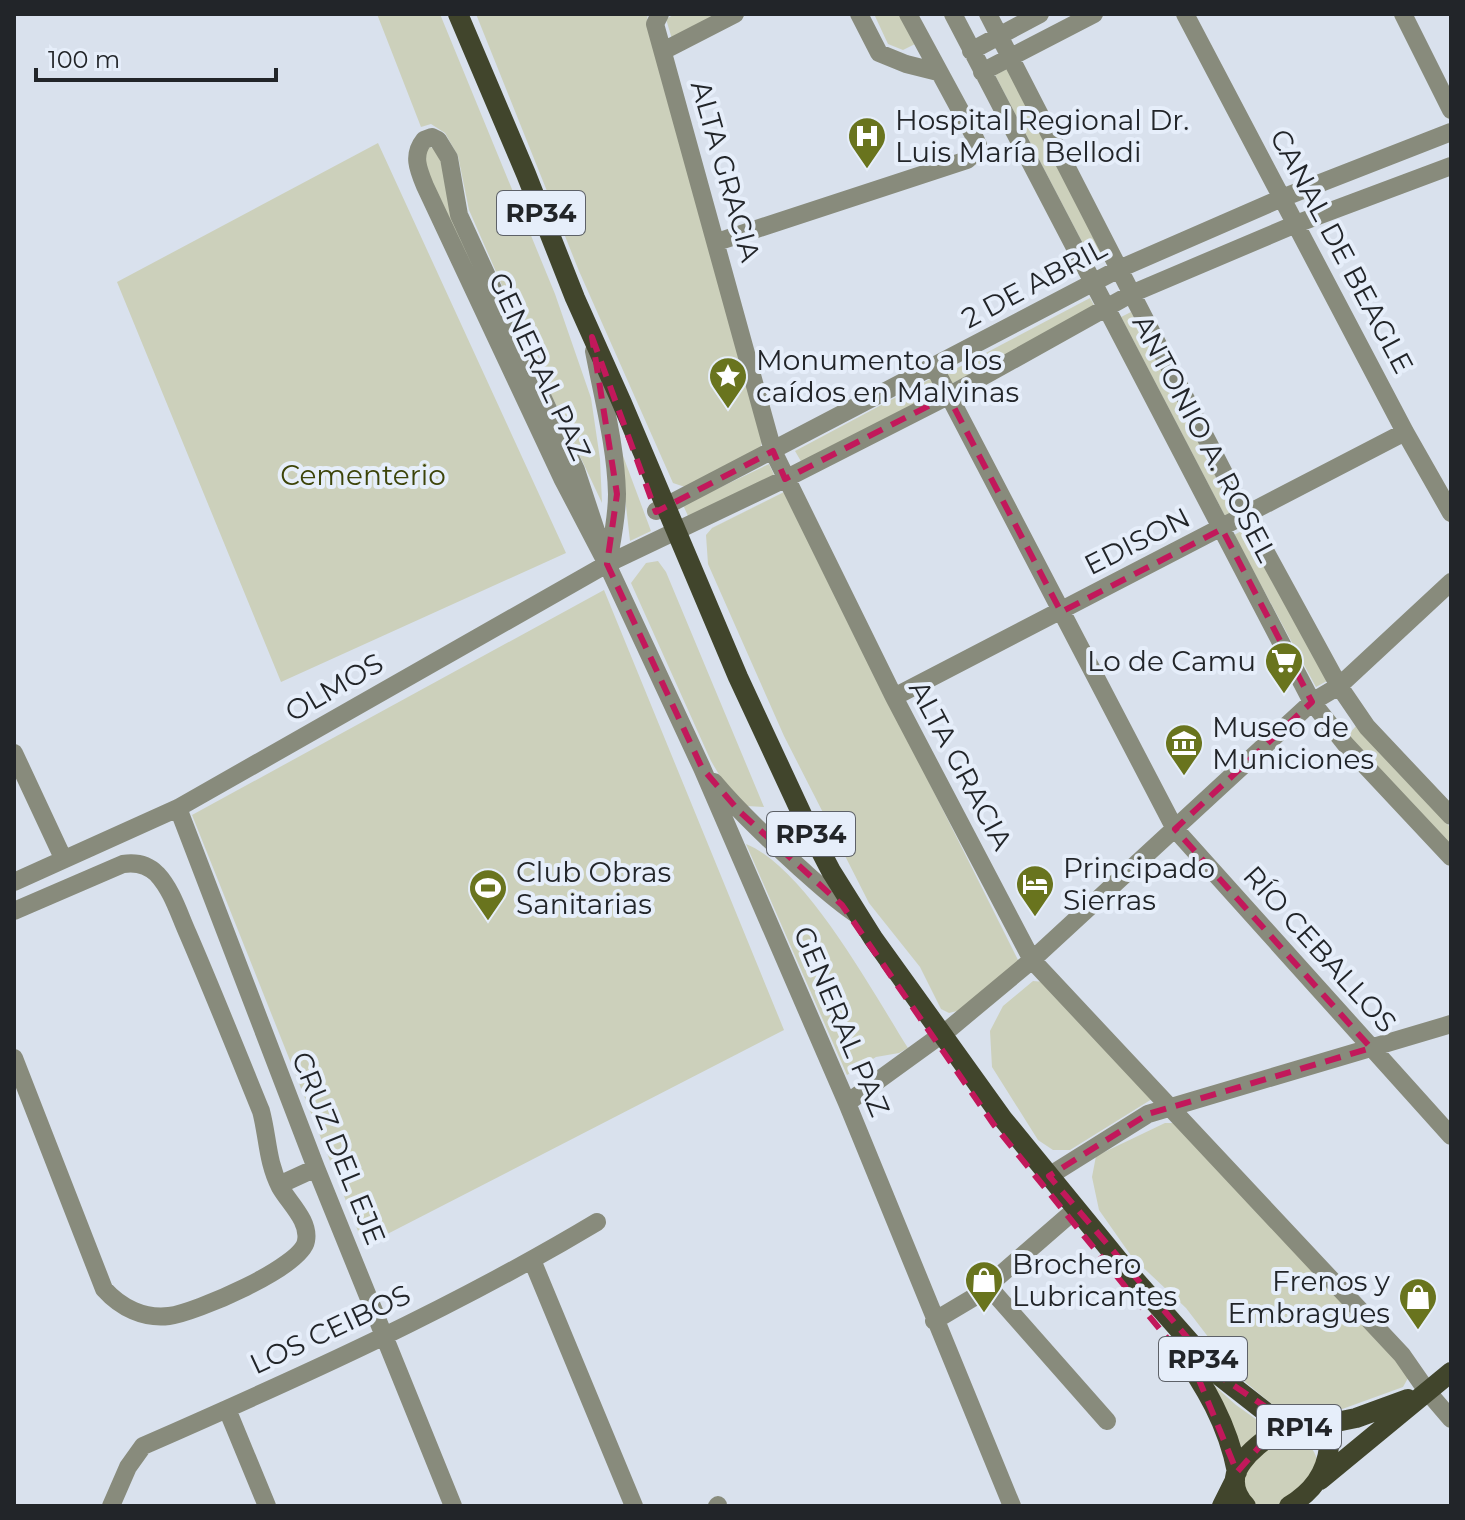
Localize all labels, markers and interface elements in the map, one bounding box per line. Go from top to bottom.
scale bar [36,32,276,82]
text: 100 m [48,45,120,74]
street label: ALTA GRACIA [684,76,768,266]
place label: Hospital Regional Dr. Luis María Bellodi [895,103,1189,169]
hospital icon: Hospital Regional Dr. Luis María Bellodi [846,115,888,170]
street label: CANAL DE BEAGLE [1263,123,1421,379]
road number: RP34 [497,191,585,235]
street label: 2 DE ABRIL [956,230,1113,335]
street label: GENERAL PAZ [482,267,598,465]
street label: ANTONIO A. ROSEL [1126,309,1285,568]
place label: Monumento a los caídos en Malvinas [756,343,1019,409]
place icon: Monumento a los caídos en Malvinas [707,355,749,410]
park label: Cementerio [280,458,446,492]
street label: EDISON [1079,500,1195,582]
supermarket icon: Lo de Camu [1263,640,1305,695]
place label: Lo de Camu [1087,644,1256,678]
street label: OLMOS [279,645,389,729]
street label: ALTA GRACIA [902,674,1020,856]
place label: Museo de Municiones [1212,710,1374,776]
museum icon: Museo de Municiones [1163,722,1205,777]
road number: RP34 [767,812,855,856]
place label: Principado Sierras [1063,851,1215,917]
place label: Club Obras Sanitarias [516,855,671,921]
street label: RÍO CEBALLOS [1236,859,1404,1039]
hotel icon: Principado Sierras [1014,863,1056,918]
sports icon: Club Obras Sanitarias [467,867,509,922]
street label: GENERAL PAZ [787,921,897,1121]
street label: CRUZ DEL EJE [285,1047,393,1249]
place label: Brochero Lubricantes [1012,1247,1177,1313]
shop icon: Brochero Lubricantes [963,1259,1005,1314]
place label: Frenos y Embragues [1227,1264,1391,1330]
shop icon: Frenos y Embragues [1397,1276,1439,1331]
street label: LOS CEIBOS [244,1277,416,1381]
road number: RP34 [1159,1337,1247,1381]
road number: RP14 [1257,1405,1341,1449]

